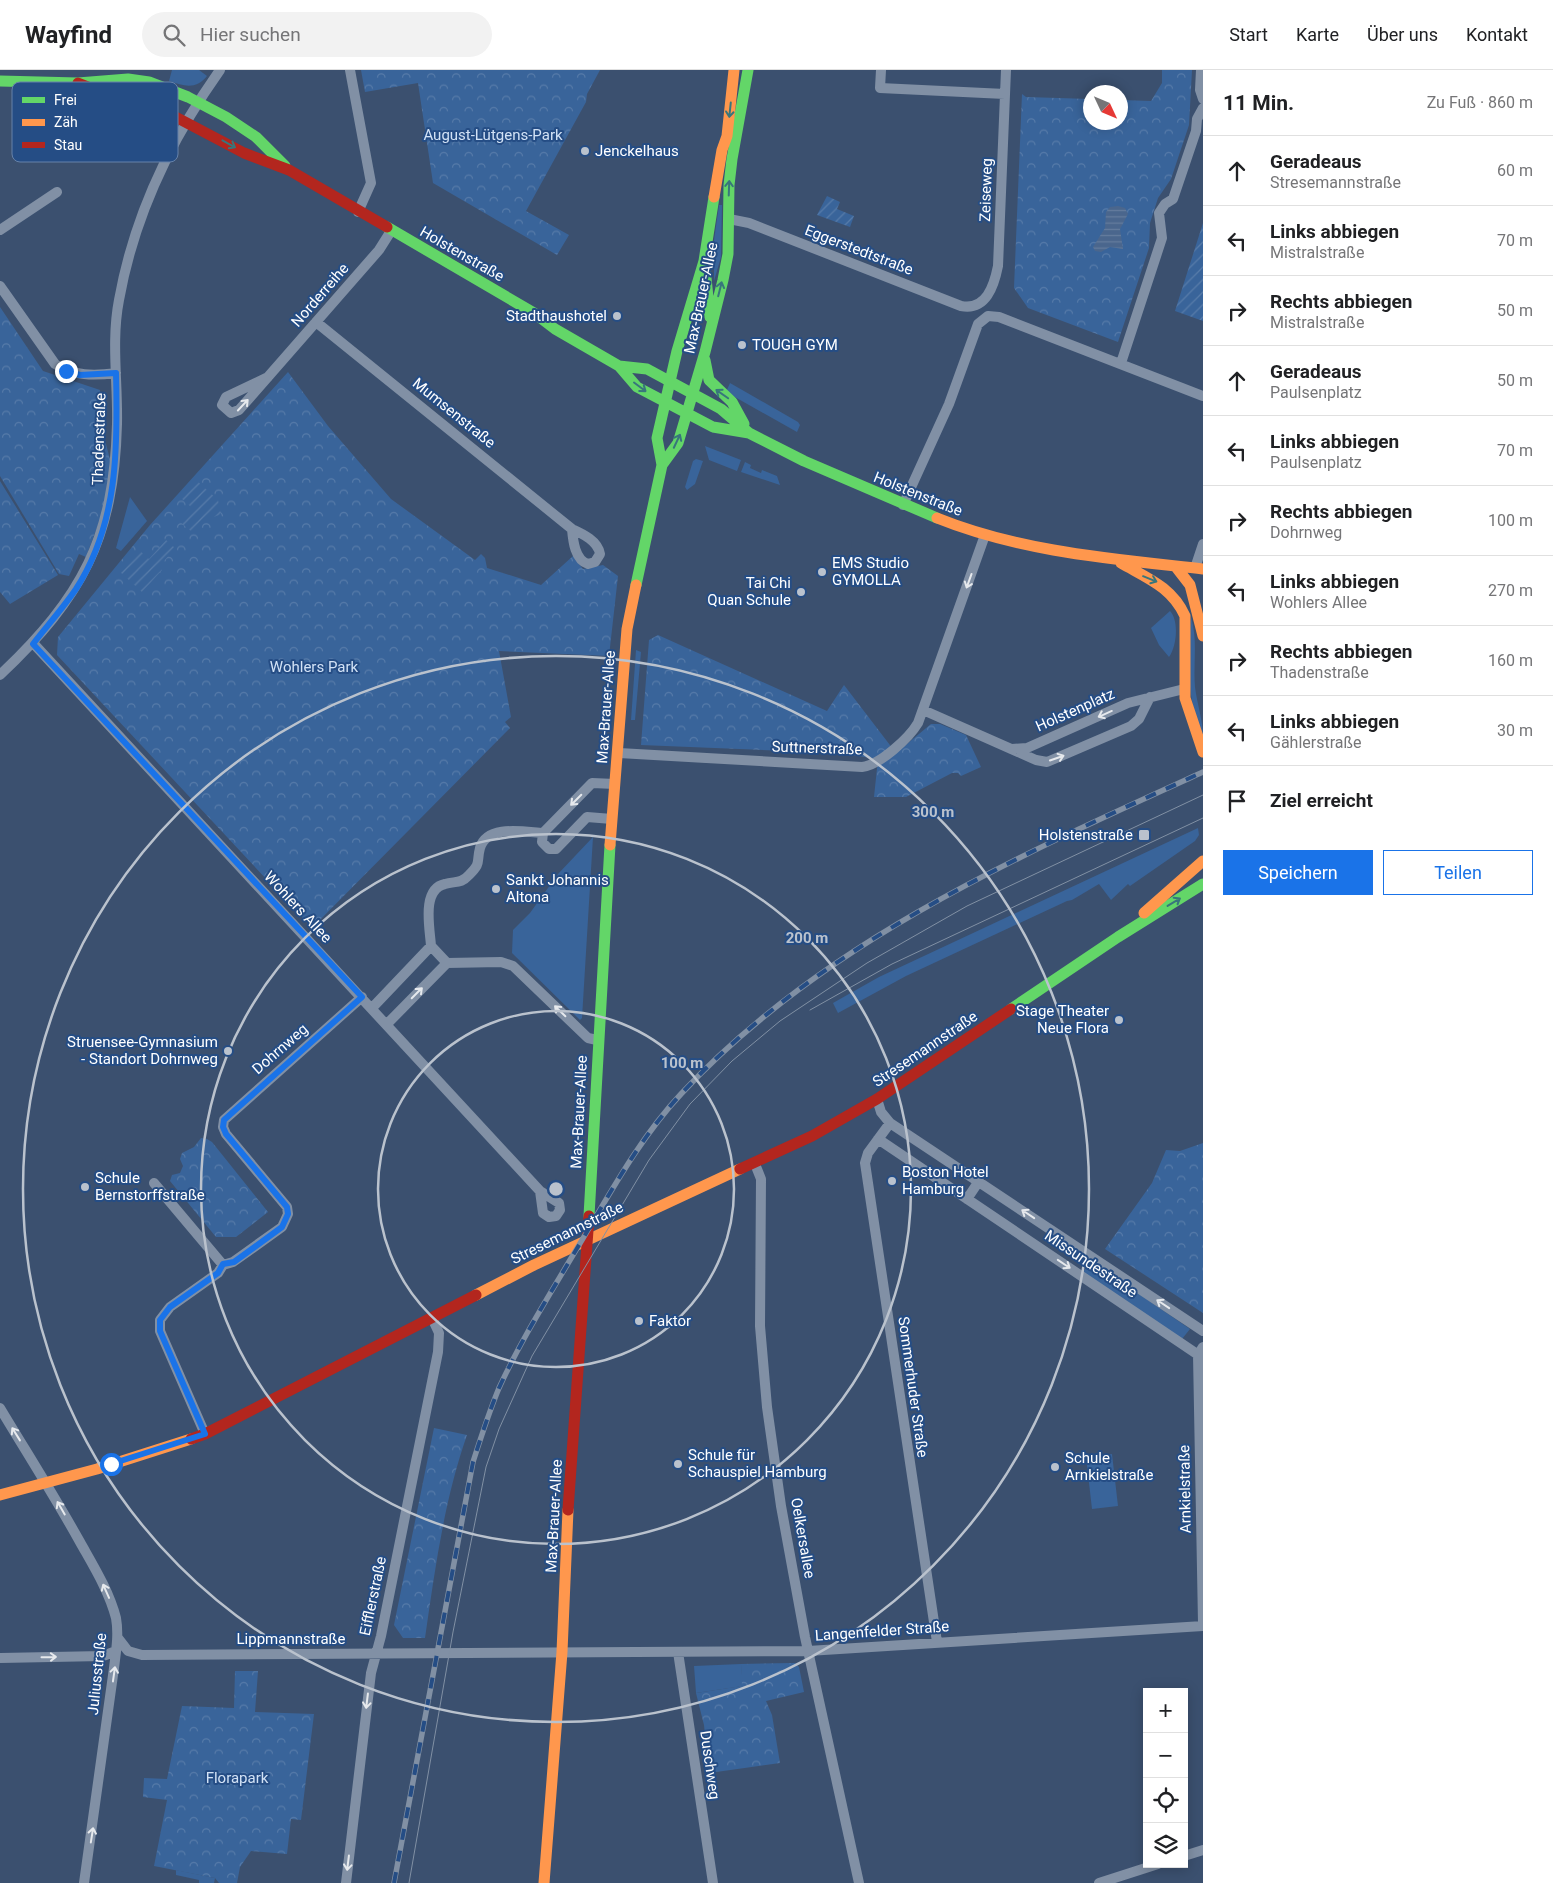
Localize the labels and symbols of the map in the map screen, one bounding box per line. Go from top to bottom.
legend [12,82,178,162]
north arrow [1083,85,1128,130]
text: Frei [54,92,77,108]
one-way arrow [725,102,735,118]
text: Zäh [54,114,78,130]
park label: August-Lütgens-Park [423,126,563,144]
text: Stau [54,137,82,153]
one-way arrow [221,140,235,150]
place label: Jenckelhaus [595,142,679,160]
marker: Jenckelhaus [579,145,591,157]
street label: Zeiseweg [976,158,996,222]
one-way arrow [724,180,734,196]
street label: Eggerstedtstraße [802,221,916,279]
street label: Holstenstraße [417,223,507,285]
street label: Max-Brauer-Allee [680,241,722,355]
street label: Norderreihe [287,259,353,331]
one-way arrow [716,282,726,298]
place label: Stadthaushotel [506,307,607,325]
marker: Stadthaushotel [611,310,623,322]
place label: TOUGH GYM [752,336,838,354]
marker: TOUGH GYM [736,339,748,351]
route end [55,360,78,383]
street label: Mumsenstraße [409,374,499,452]
one-way arrow [633,382,646,393]
one-way arrow [716,389,730,399]
street label: Thadenstraße [88,392,110,486]
one-way arrow [237,399,249,412]
one-way arrow [673,434,683,449]
street label: Holstenstraße [871,468,965,520]
place label: EMS Studio GYMOLLA [832,554,909,589]
marker: EMS Studio GYMOLLA [816,566,828,578]
one-way arrow [963,573,973,589]
place label: Tai Chi Quan Schule [707,574,791,609]
one-way arrow [1143,575,1158,584]
marker: Tai Chi Quan Schule [795,586,807,598]
street label: Max-Brauer-Allee [593,650,619,764]
park label: Wohlers Park [270,658,359,676]
street label: Holstenplatz [1033,685,1117,735]
one-way arrow [1098,709,1113,719]
street label: Suttnerstraße [771,737,863,759]
one-way arrow [1049,753,1065,763]
one-way arrow [570,793,582,805]
text: 300 m [912,803,954,821]
place label: Holstenstraße [1039,826,1133,844]
marker: Holstenstraße [1137,828,1151,842]
street label: Wohlers Allee [260,868,336,946]
place label: Sankt Johannis Altona [506,871,609,906]
marker: Sankt Johannis Altona [490,883,502,895]
one-way arrow [1167,897,1181,907]
text: 200 m [786,929,828,947]
one-way arrow [411,987,423,1000]
place label: Stage Theater Neue Flora [1016,1002,1109,1037]
one-way arrow [554,1005,566,1017]
street label: Stresemannstraße [869,1007,981,1091]
marker: Stage Theater Neue Flora [1113,1014,1125,1026]
street label: Dohrnweg [249,1020,311,1078]
place label: Struensee-Gymnasium - Standort Dohrnweg [67,1033,218,1068]
marker: Struensee-Gymnasium - Standort Dohrnweg [222,1045,234,1057]
text: 100 m [661,1054,703,1072]
street label: Max-Brauer-Allee [567,1055,591,1169]
place label: Boston Hotel Hamburg [902,1163,989,1198]
place label: Schule Bernstorffstraße [95,1169,205,1204]
marker: Boston Hotel Hamburg [886,1175,898,1187]
centre of rings [547,1180,565,1198]
marker: Schule Bernstorffstraße [79,1181,91,1193]
street label: Stresemannstraße [508,1198,626,1268]
one-way arrow [1021,1209,1035,1219]
street label: Missundestraße [1041,1226,1141,1302]
one-way arrow [1057,1259,1071,1269]
one-way arrow [1156,1299,1170,1309]
place label: Faktor [649,1312,691,1330]
marker: Faktor [633,1315,645,1327]
street label: Sommerhuder Straße [894,1315,932,1459]
one-way arrow [11,1428,21,1442]
street label: Arnkielstraße [1175,1445,1195,1533]
place label: Schule für Schauspiel Hamburg [688,1446,827,1481]
place label: Schule Arnkielstraße [1065,1449,1154,1484]
route start [100,1453,123,1476]
marker: Schule für Schauspiel Hamburg [672,1458,684,1470]
street label: Max-Brauer-Allee [542,1459,566,1573]
marker: Schule Arnkielstraße [1049,1461,1061,1473]
street label: Oelkersallee [787,1496,819,1580]
one-way arrow [56,1500,66,1515]
street label: Eifflerstraße [356,1555,390,1637]
one-way arrow [101,1584,111,1599]
street label: Langenfelder Straße [814,1617,950,1645]
street label: Lippmannstraße [237,1630,346,1648]
street label: Juliusstraße [84,1632,110,1716]
one-way arrow [40,1652,56,1662]
one-way arrow [109,1666,119,1682]
one-way arrow [362,1693,372,1709]
street label: Duschweg [696,1729,724,1801]
park label: Florapark [206,1769,269,1787]
one-way arrow [87,1827,97,1843]
one-way arrow [343,1854,353,1870]

